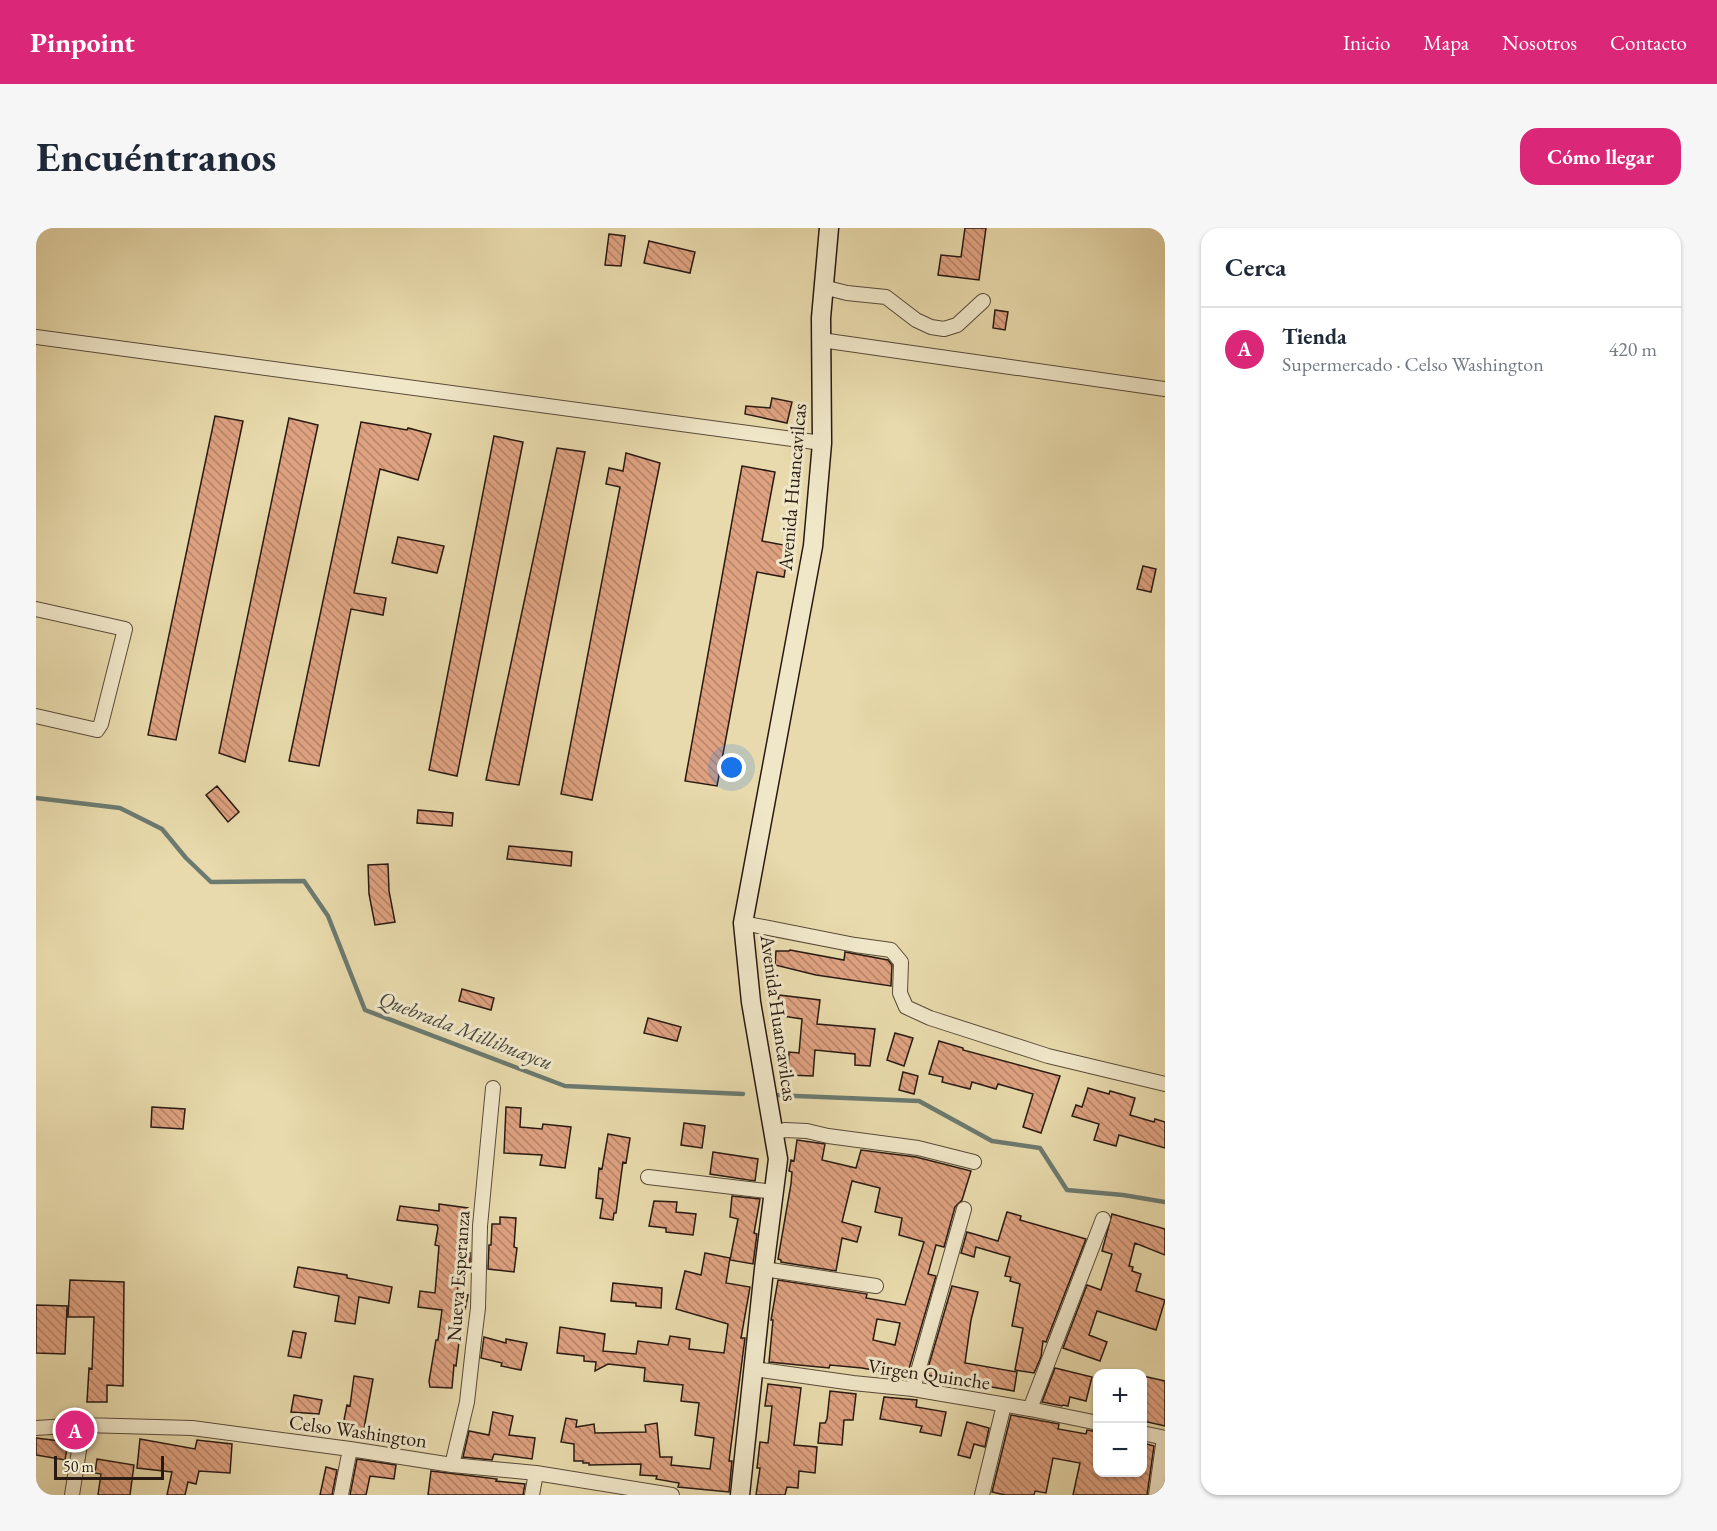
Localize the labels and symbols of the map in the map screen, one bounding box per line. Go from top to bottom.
street label: Avenida Huancavilcas [772,402,812,573]
your location [717,753,746,782]
street label: Avenida Huancavilcas [754,932,804,1103]
water label: Quebrada Millihuaycu [375,984,557,1076]
street label: Nueva Esperanza [440,1210,476,1342]
street label: Virgen Quinche [866,1353,992,1395]
pin: A [56,1408,94,1452]
street label: Celso Washington [287,1408,429,1454]
scale bar [54,1453,164,1480]

